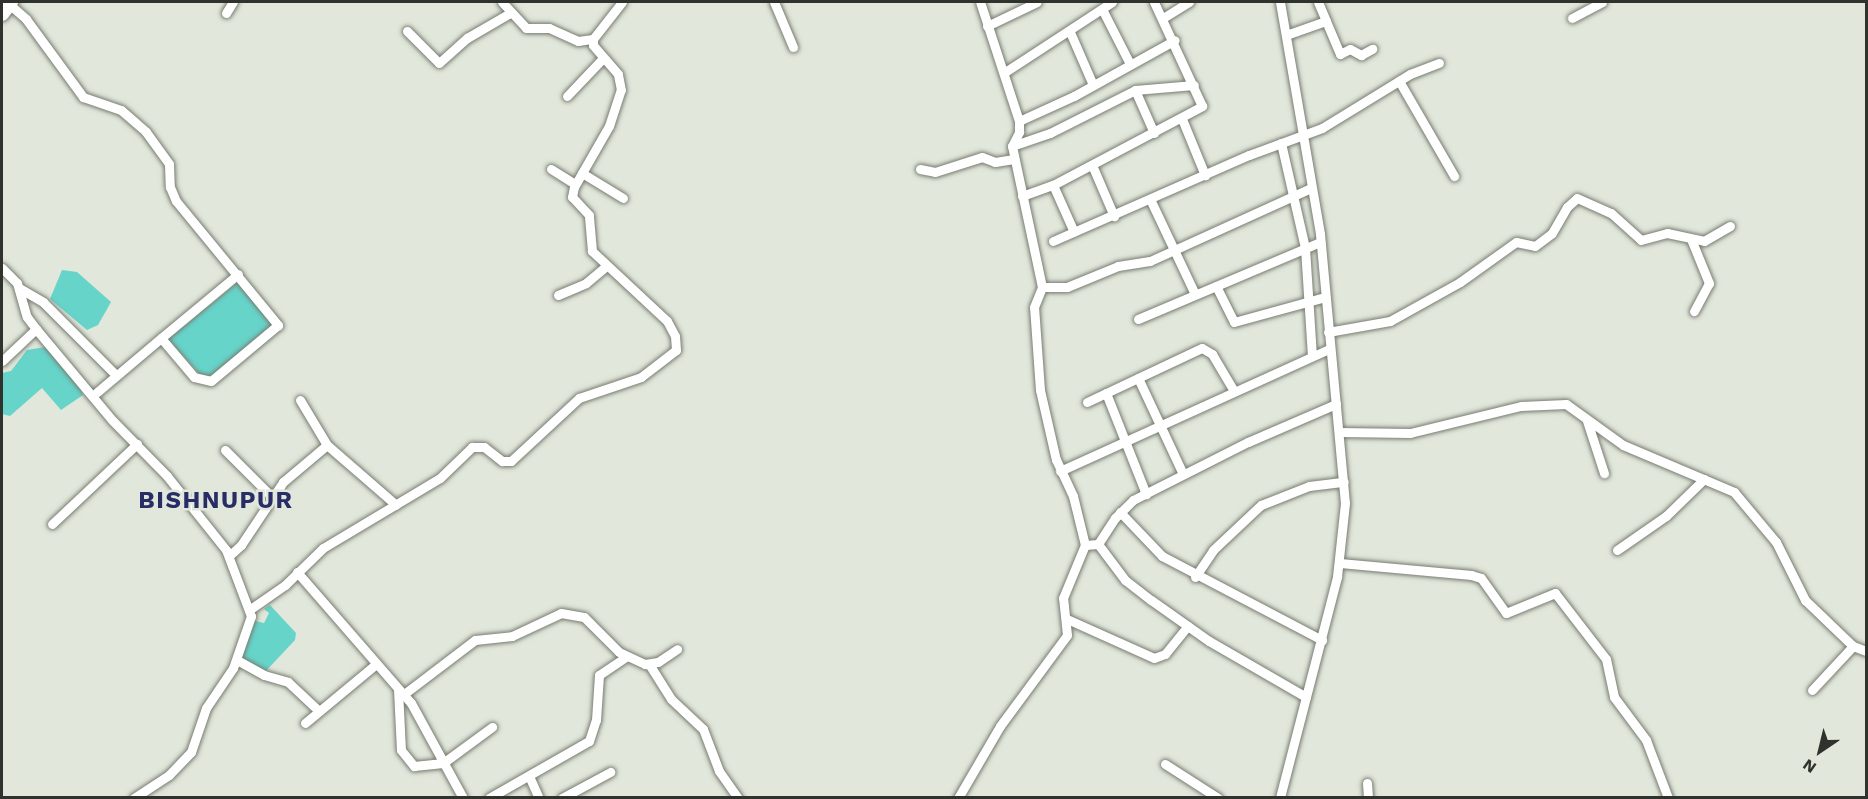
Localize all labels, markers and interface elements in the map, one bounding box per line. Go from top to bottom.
district label: BISHNUPUR [138,487,294,515]
north arrow [1790,721,1850,781]
text: N [1799,755,1820,777]

